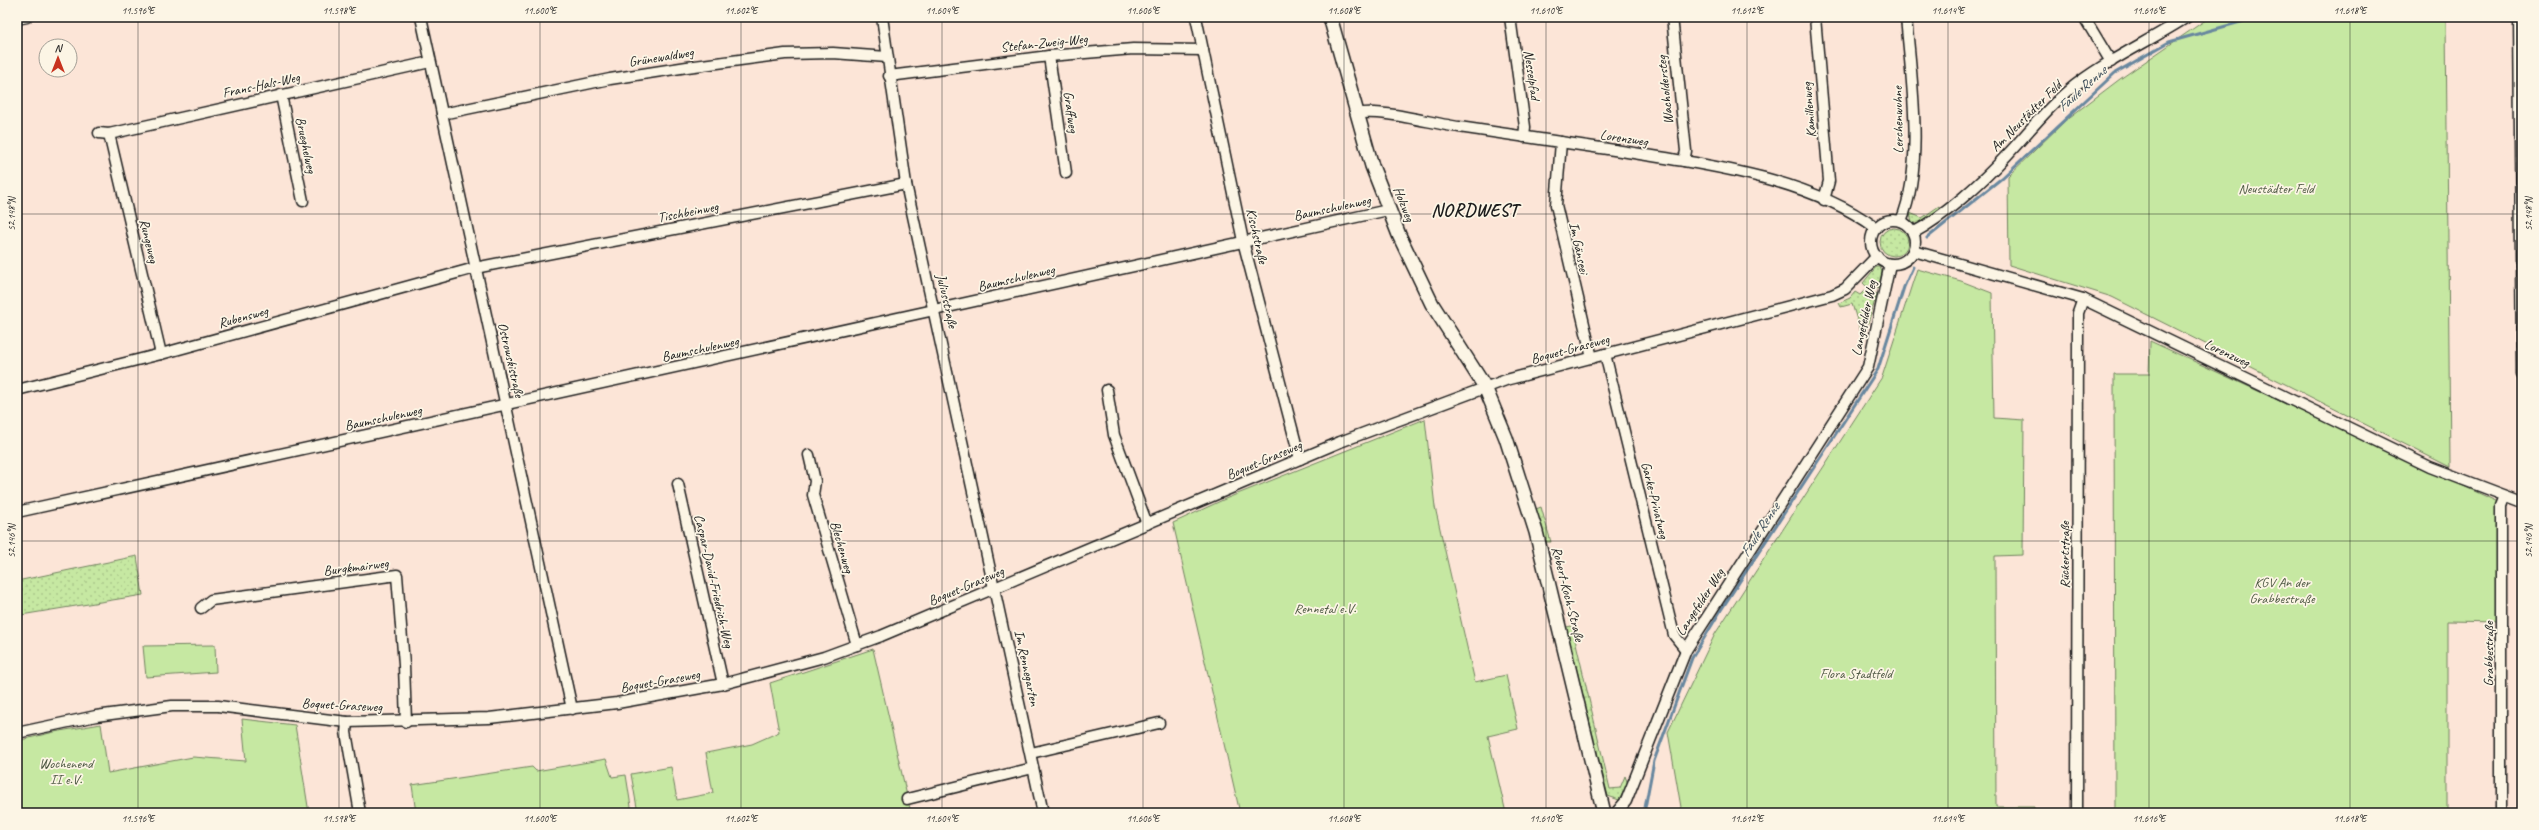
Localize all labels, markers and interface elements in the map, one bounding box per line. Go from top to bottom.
text: 11.596°E [122,4,156,17]
text: 11.598°E [323,4,357,17]
text: 11.600°E [524,4,558,17]
text: 11.602°E [725,4,759,17]
text: 11.604°E [926,4,960,17]
text: 11.606°E [1127,4,1161,17]
text: 11.608°E [1328,4,1362,17]
text: 11.610°E [1530,4,1564,17]
text: 11.612°E [1731,4,1765,17]
text: 11.614°E [1932,4,1966,17]
text: 11.616°E [2133,4,2167,17]
text: 11.618°E [2334,4,2368,17]
street label: Stefan-Zweig-Weg [1000,30,1089,56]
north arrow [38,38,78,78]
text: N [55,41,64,55]
street label: Grünewaldweg [627,43,696,71]
street label: Nesselpfad [1520,49,1544,103]
street label: Wacholdersteg [1653,54,1677,125]
water label: Faule Renne [2053,60,2112,116]
street label: Frans-Hals-Weg [221,68,302,101]
street label: Am Neustädter Feld [1987,75,2067,155]
street label: Kamillenweg [1798,81,1820,138]
street label: Lerchenwuhne [1889,85,1907,154]
street label: Graffweg [1060,90,1082,135]
street label: Brueghelweg [292,115,320,176]
street label: Lorenzweg [1599,126,1650,150]
park label: Neustädter Feld [2238,180,2316,197]
street label: Holzweg [1390,184,1419,225]
street label: Baumschulenweg [1292,191,1373,224]
text: 52.148°N [5,195,18,231]
text: 52.148°N [2522,195,2535,231]
street label: Tischbeinweg [656,198,721,226]
district label: NORDWEST [1431,199,1522,221]
street label: Kischstraße [1242,207,1272,267]
street label: Rungeweg [136,217,163,266]
street label: Im Gänseei [1565,221,1593,278]
street label: Baumschulenweg [976,261,1057,295]
street label: Juliusstraße [932,271,962,331]
street label: Langefelder Weg [1848,278,1881,357]
street label: Rubensweg [216,302,271,332]
street label: Ostrowskistraße [494,321,528,401]
street label: Boquet-Graseweg [1529,330,1612,368]
street label: Baumschulenweg [660,332,741,365]
street label: Lorenzweg [2202,335,2253,371]
street label: Baumschulenweg [343,401,424,434]
street label: Boquet-Graseweg [1224,436,1305,484]
street label: Garke-Privatweg [1637,460,1673,541]
water label: Faule Renne [1736,498,1786,560]
street label: Caspar-David-Friedrich-Weg [690,513,738,650]
street label: Blechenweg [826,519,858,576]
street label: Rückertstraße [2056,520,2073,589]
text: 52.146°N [5,522,18,558]
text: 52.146°N [2522,522,2535,558]
street label: Robert-Koch-Straße [1548,545,1588,645]
street label: Burgkmairweg [322,554,391,579]
street label: Boquet-Graseweg [926,562,1007,610]
street label: Langefelder Weg [1672,564,1729,639]
park label: KGV An der Grabbestraße [2250,574,2316,607]
park label: Rennetal e.V. [1294,600,1356,617]
street label: Grabbestraße [2480,620,2497,686]
street label: Im Rennegarten [1011,629,1043,708]
street label: Boquet-Graseweg [619,665,702,696]
park label: Flora Stadtfeld [1820,665,1894,682]
street label: Boquet-Graseweg [301,694,384,716]
park label: Wochenend II e.V. [39,755,95,788]
text: 11.596°E [122,812,156,825]
text: 11.598°E [323,812,357,825]
text: 11.600°E [524,812,558,825]
text: 11.602°E [725,812,759,825]
text: 11.604°E [926,812,960,825]
text: 11.606°E [1127,812,1161,825]
text: 11.608°E [1328,812,1362,825]
text: 11.610°E [1530,812,1564,825]
text: 11.612°E [1731,812,1765,825]
text: 11.614°E [1932,812,1966,825]
text: 11.616°E [2133,812,2167,825]
text: 11.618°E [2334,812,2368,825]

